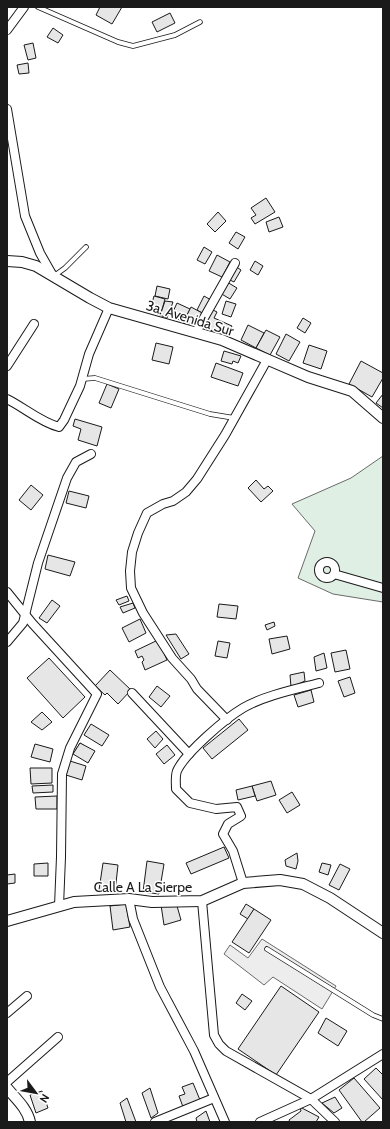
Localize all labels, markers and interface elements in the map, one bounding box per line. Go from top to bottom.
street label: 3a. Avenida Sur [144,296,237,340]
street label: Calle A La Sierpe [94,878,192,896]
north arrow [16,1073,56,1113]
text: N [36,1091,52,1105]

